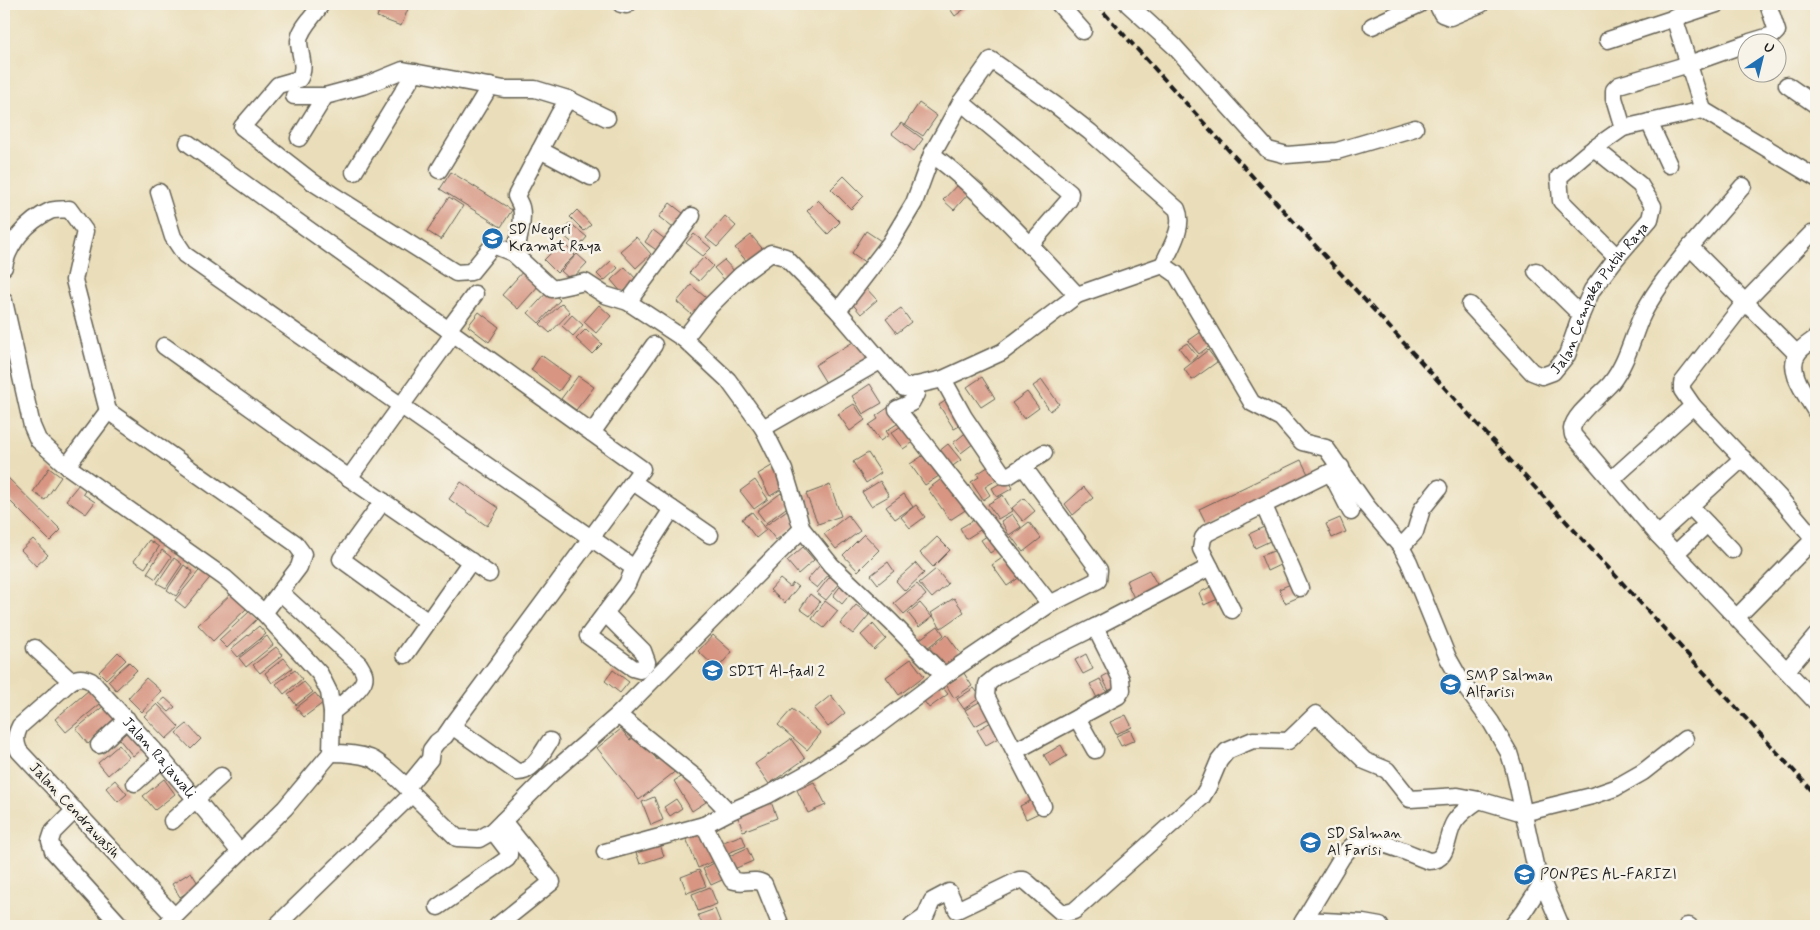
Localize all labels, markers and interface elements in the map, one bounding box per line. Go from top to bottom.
north arrow [1738,32,1788,82]
text: U [1760,38,1778,58]
street label: Jalan Cempaka Putih Raya [1546,218,1654,379]
place label: SD Negeri Kramat Raya [509,220,602,257]
school or university icon: SD Negeri Kramat Raya [481,226,505,250]
school or university icon: SDIT Al-fadl 2 [701,659,725,683]
place label: SDIT Al-fadl 2 [729,662,825,682]
place label: SMP Salman Alfarisi [1466,666,1553,703]
school or university icon: SMP Salman Alfarisi [1438,672,1462,696]
street label: Jalan Rajawali [117,713,200,803]
street label: Jalan Cendrawasih [24,758,124,863]
place label: SD Salman Al Farisi [1327,824,1402,861]
school or university icon: SD Salman Al Farisi [1299,830,1323,854]
school or university icon: PONPES AL-FARIZI [1512,862,1536,886]
place label: PONPES AL-FARIZI [1540,865,1677,885]

